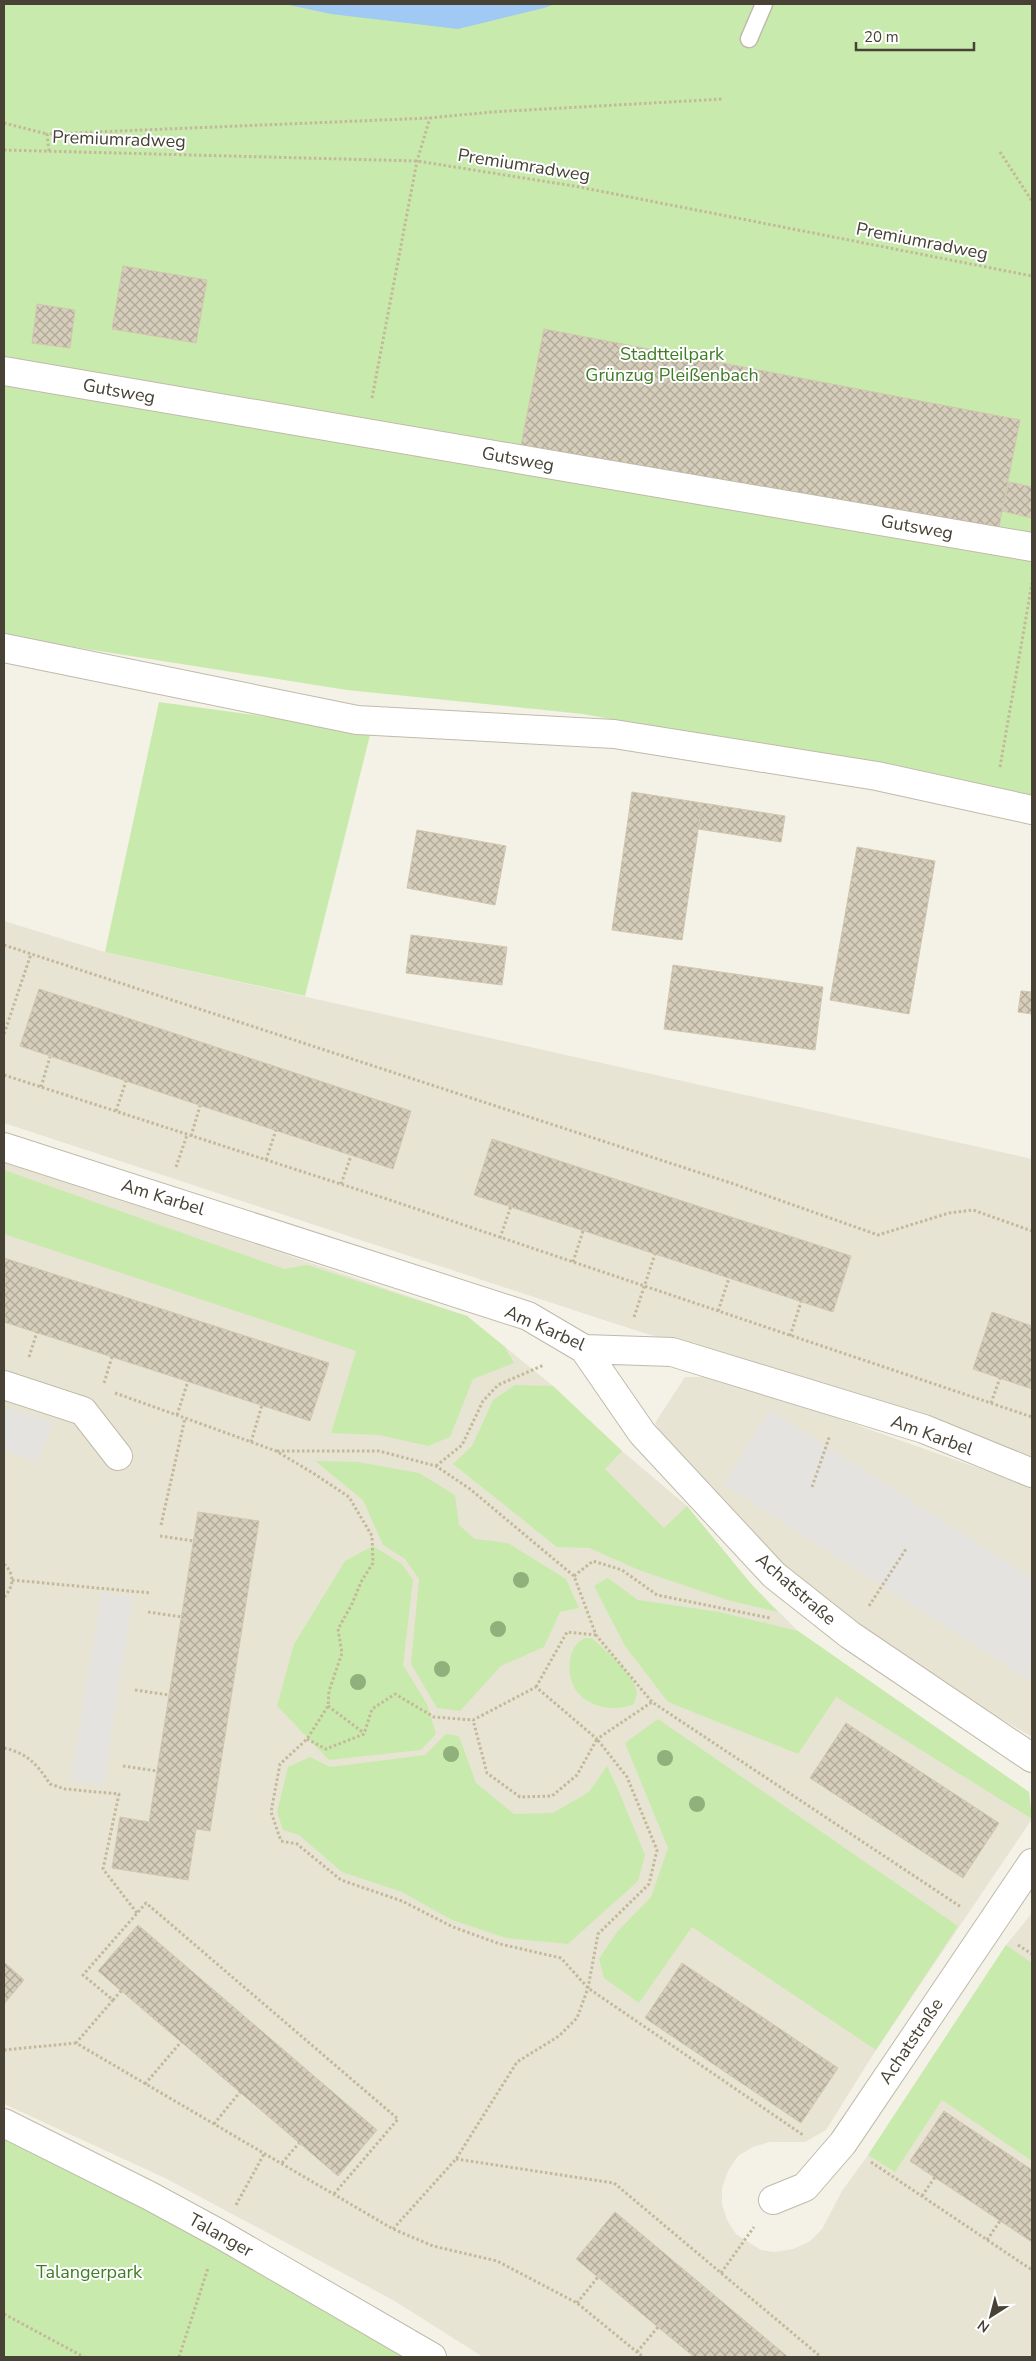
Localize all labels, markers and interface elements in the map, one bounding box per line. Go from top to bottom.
scale bar [856,20,974,52]
text: 20 m [864,27,899,47]
street label: Premiumradweg [52,125,186,153]
street label: Premiumradweg [456,143,592,187]
street label: Premiumradweg [854,216,990,266]
park label: Stadtteilpark Grünzug Pleißenbach [585,342,759,387]
street label: Gutsweg [81,373,157,409]
street label: Gutsweg [480,441,556,477]
street label: Gutsweg [879,509,955,545]
street label: Am Karbel [118,1173,208,1221]
street label: Am Karbel [501,1300,590,1357]
street label: Am Karbel [888,1409,977,1461]
street label: Achatstraße [751,1548,841,1630]
street label: Achatstraße [873,1993,949,2089]
street label: Talanger [184,2207,258,2263]
park label: Talangerpark [36,2260,143,2284]
north arrow [966,2291,1016,2341]
text: N [974,2315,993,2337]

